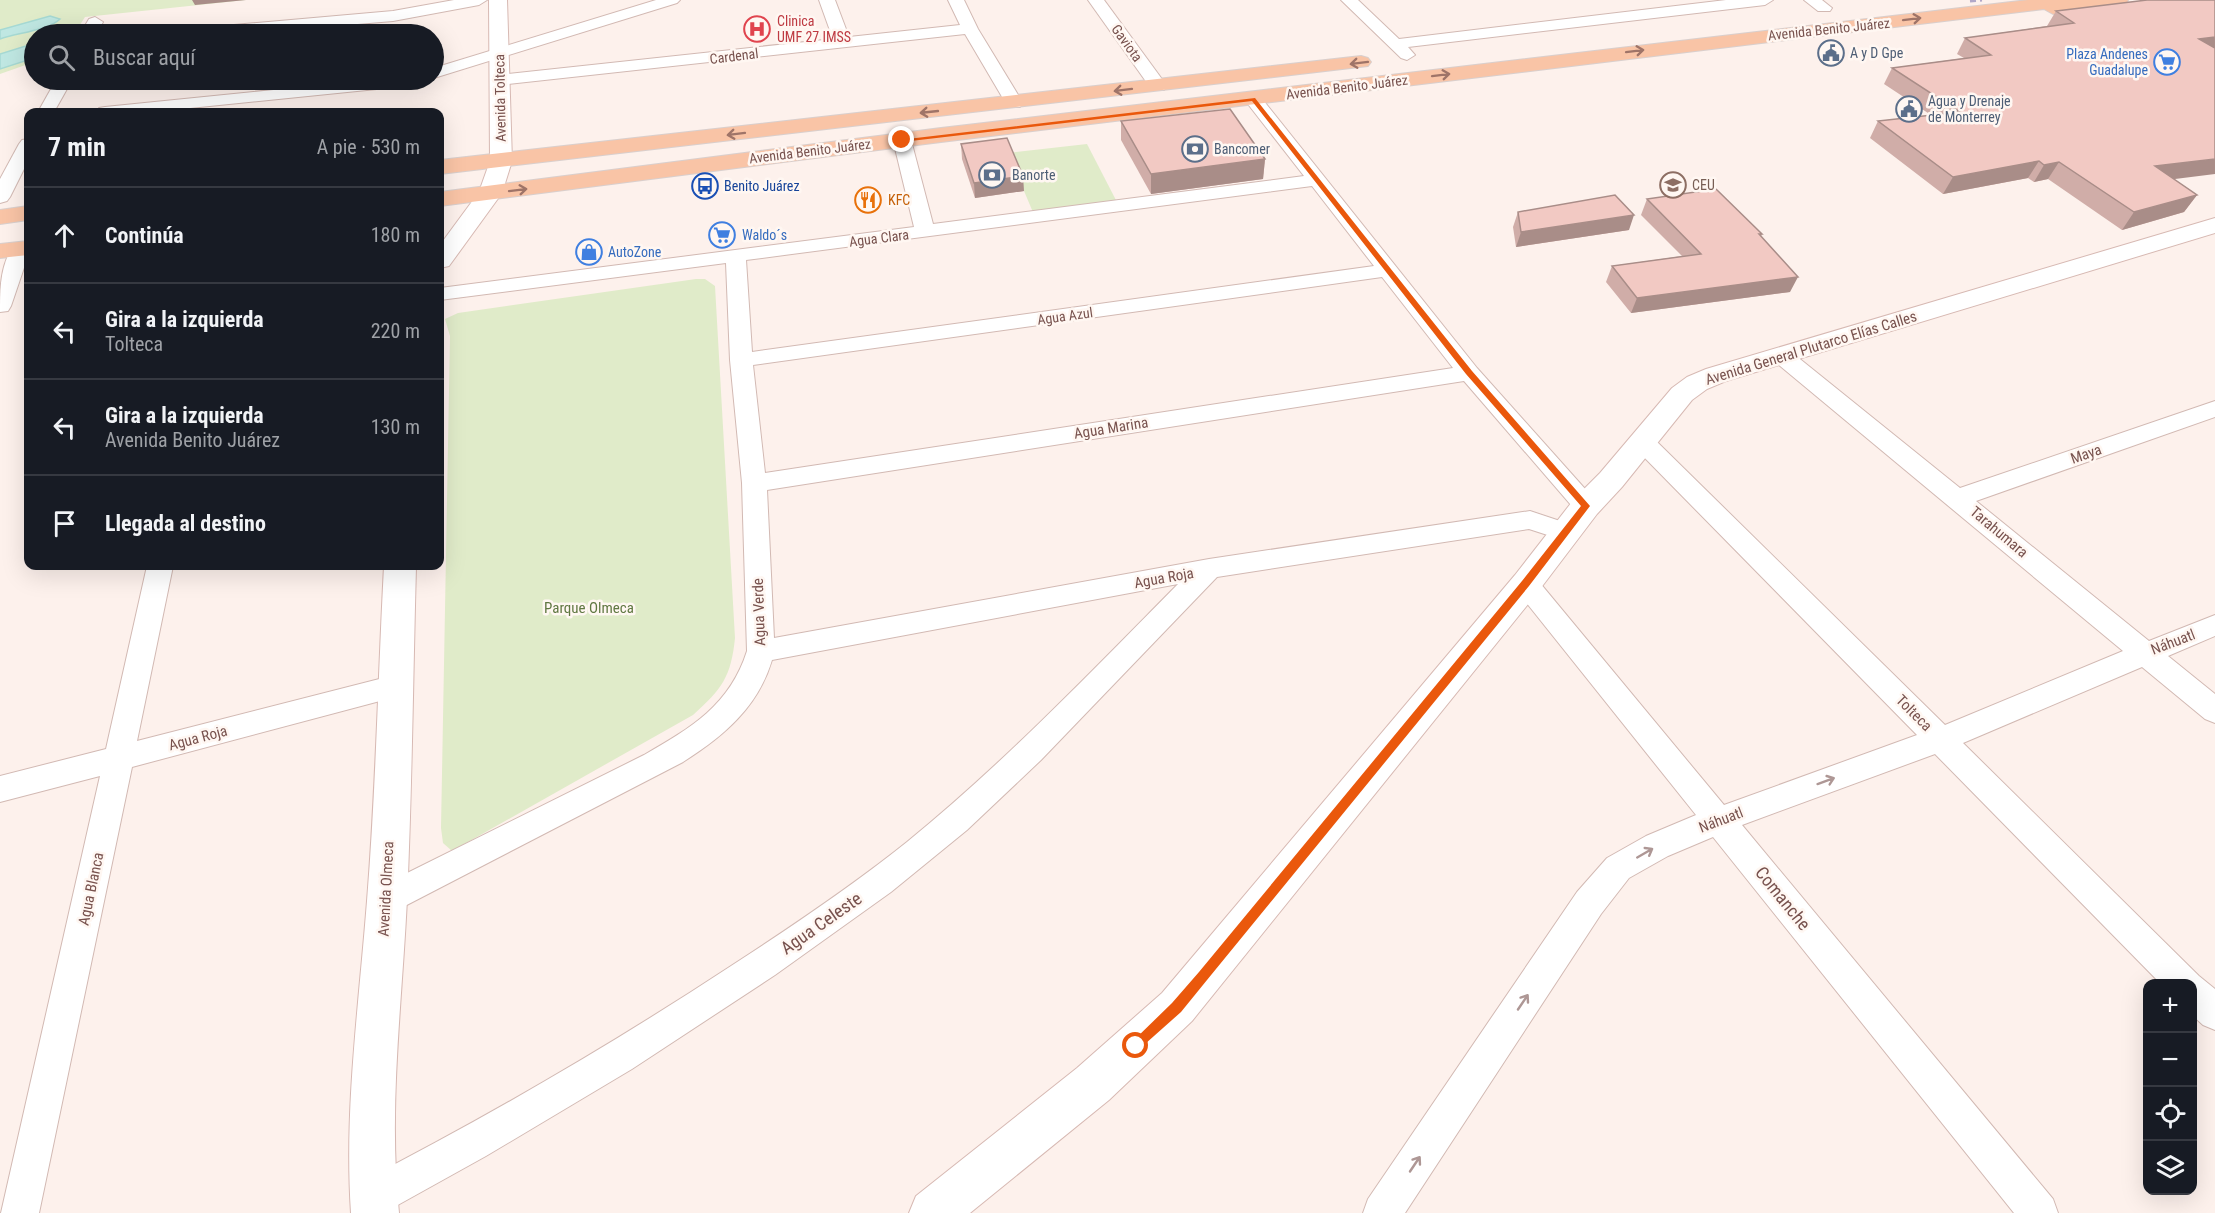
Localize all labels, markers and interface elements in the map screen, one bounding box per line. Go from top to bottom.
place label: Clinica UMF 27 IMSS [777,13,851,45]
hospital icon: Clinica UMF 27 IMSS [742,14,772,44]
one-way arrow [1902,14,1921,25]
street label: Avenida Benito Juárez [1767,15,1891,43]
street label: Gaviota [1108,21,1146,65]
search box [24,24,444,90]
public building icon: A y D Gpe [1816,38,1846,68]
icon: search [45,41,78,74]
text: Buscar aquí [93,45,196,70]
street label: Cardenal [709,45,759,67]
one-way arrow [1624,45,1644,56]
place label: A y D Gpe [1850,45,1904,61]
place label: Plaza Andenes Guadalupe [2066,46,2148,78]
supermarket icon: Plaza Andenes Guadalupe [2152,47,2182,77]
street label: Avenida Tolteca [491,54,509,142]
one-way arrow [1349,58,1369,69]
one-way arrow [1431,70,1451,81]
street label: Avenida Benito Juárez [1285,72,1409,102]
one-way arrow [1114,85,1134,96]
place label: Agua y Drenaje de Monterrey [1928,93,2011,125]
public building icon: Agua y Drenaje de Monterrey [1894,94,1924,124]
one-way arrow [920,107,940,118]
route end [888,126,914,152]
one-way arrow [726,129,746,140]
text: 7 min [48,132,106,162]
bank icon: Bancomer [1180,134,1210,164]
text: A pie · 530 m [317,135,420,159]
street label: Avenida Benito Juárez [748,136,872,166]
place label: Bancomer [1214,141,1270,157]
bank icon: Banorte [977,160,1007,190]
place label: Banorte [1012,167,1056,183]
school or university icon: CEU [1658,170,1688,200]
bus stop icon: Benito Juárez [690,171,720,201]
place label: CEU [1692,177,1715,193]
place label: Benito Juárez [724,178,800,194]
one-way arrow [508,184,528,195]
restaurant icon: KFC [853,185,883,215]
place label: KFC [888,192,910,208]
icon: ahead [48,219,81,252]
supermarket icon: Waldo´s [707,220,737,250]
text: Continúa [105,223,184,248]
text: 180 m [371,223,420,247]
street label: Agua Clara [848,226,910,250]
place label: Waldo´s [742,227,787,243]
shop icon: AutoZone [574,237,604,267]
place label: AutoZone [608,244,662,260]
street label: Agua Azul [1036,304,1094,328]
text: Gira a la izquierda [105,307,264,332]
street label: Avenida General Plutarco Elías Calles [1703,307,1919,389]
icon: left [48,315,81,348]
text: 220 m [371,319,420,343]
text: Tolteca [105,332,163,356]
text: Gira a la izquierda [105,403,264,428]
icon: left [48,411,81,444]
street label: Agua Marina [1073,413,1149,443]
text: 130 m [371,415,420,439]
text: Avenida Benito Juárez [105,428,280,452]
street label: Maya [2068,440,2104,468]
street label: Tarahumara [1966,503,2032,561]
icon: arrive [48,507,81,540]
text: Llegada al destino [105,511,266,536]
street label: Agua Roja [1133,564,1195,592]
street label: Agua Verde [749,578,769,646]
park label: Parque Olmeca [544,599,634,617]
street label: Náhuatl [2148,625,2198,659]
street label: Tolteca [1892,691,1936,735]
street label: Agua Roja [167,722,229,754]
one-way arrow [1816,775,1835,786]
street label: Náhuatl [1696,803,1746,837]
street label: Avenida Olmeca [375,841,397,937]
one-way arrow [1636,847,1653,859]
street label: Agua Blanca [74,851,108,927]
street label: Comanche [1751,862,1815,934]
street label: Agua Celeste [777,887,865,959]
map controls [2143,979,2197,1195]
button: + [2143,979,2197,1033]
one-way arrow [1517,994,1529,1011]
route start [1122,1032,1148,1058]
button: − [2143,1033,2197,1087]
button: locate [2143,1087,2197,1141]
button: layers [2143,1141,2197,1195]
one-way arrow [1409,1157,1421,1173]

